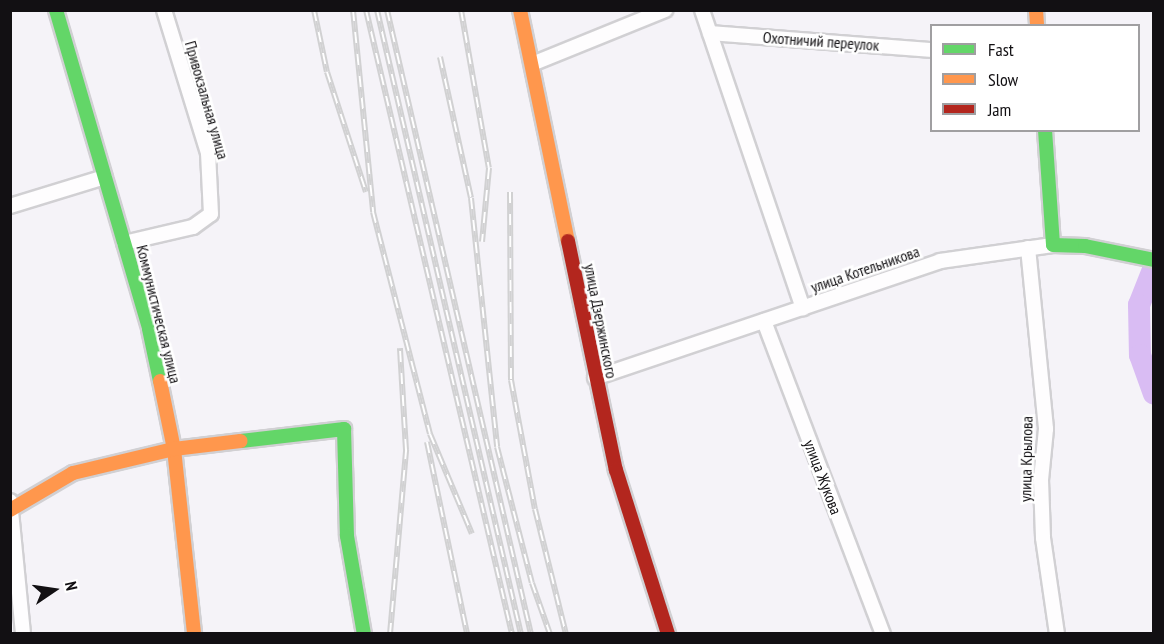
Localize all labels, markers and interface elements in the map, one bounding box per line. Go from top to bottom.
legend [930,24,1140,132]
street label: Охотничий переулок [762,27,880,55]
text: Fast [988,38,1014,61]
street label: Привокзальная улица [181,39,233,161]
text: Slow [988,68,1018,91]
text: Jam [988,98,1011,121]
street label: улица Котельникова [808,241,922,297]
street label: Коммунистическая улица [133,243,185,385]
street label: улица Дзержинского [580,262,622,380]
street label: улица Крылова [1016,416,1036,502]
street label: улица Жукова [800,437,846,517]
north arrow [24,560,84,620]
text: N [61,579,82,592]

